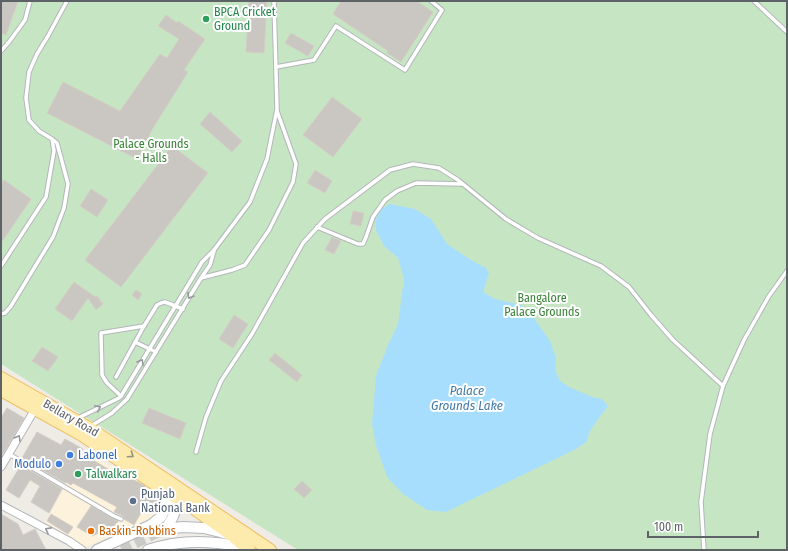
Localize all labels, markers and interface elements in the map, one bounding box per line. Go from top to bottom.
place label: BPCA Cricket Ground [214,5,276,33]
marker: BPCA Cricket Ground [201,14,211,24]
park label: Palace Grounds - Halls [113,137,189,165]
park label: Bangalore Palace Grounds [504,291,580,319]
one-way arrow [188,292,195,299]
one-way arrow [136,359,144,366]
water label: Palace Grounds Lake [431,383,503,413]
street label: Bellary Road [41,396,101,440]
one-way arrow [94,405,101,413]
one-way arrow [13,435,20,442]
place label: Labonel [78,448,117,462]
marker: Labonel [65,450,75,460]
one-way arrow [127,451,134,458]
place label: Modulo [14,457,51,471]
marker: Modulo [54,459,64,469]
place label: Talwalkars [86,467,137,481]
marker: Talwalkars [73,469,83,479]
place label: Punjab National Bank [141,487,210,515]
marker: Punjab National Bank [128,496,138,506]
scale bar [648,513,758,539]
text: 100 m [654,520,683,534]
place label: Baskin-Robbins [99,524,176,538]
marker: Baskin-Robbins [86,526,96,536]
one-way arrow [45,528,52,535]

